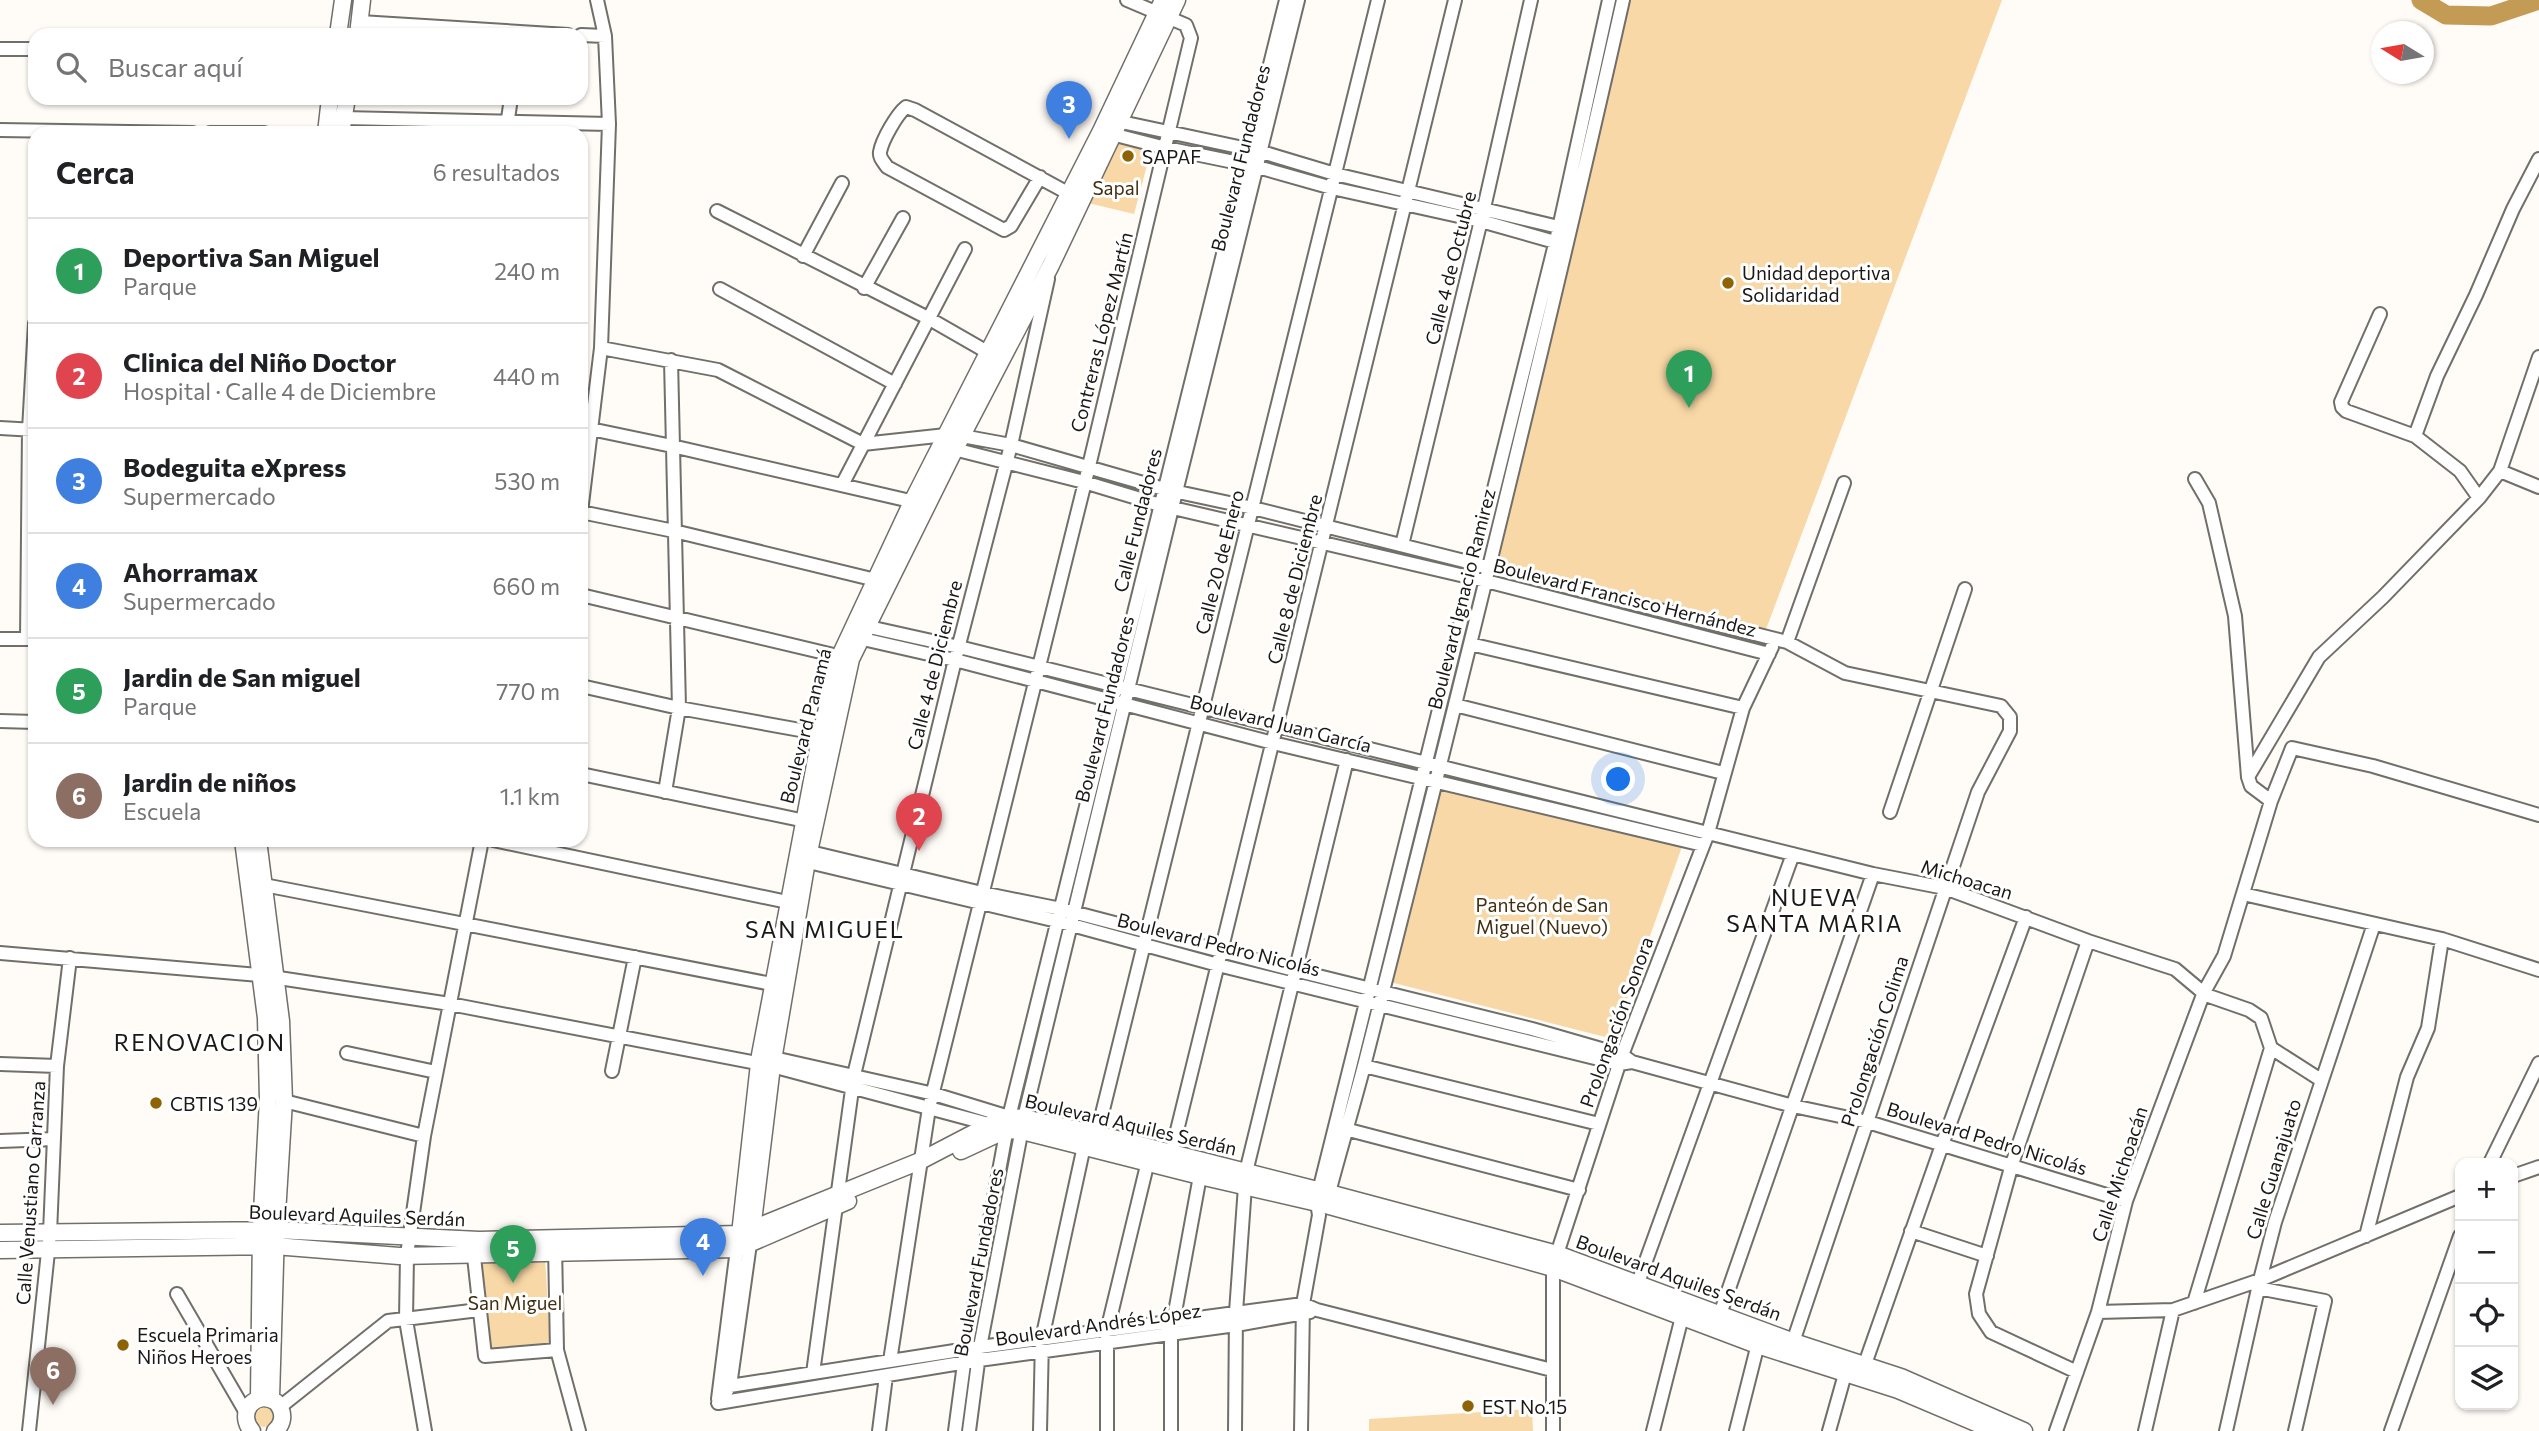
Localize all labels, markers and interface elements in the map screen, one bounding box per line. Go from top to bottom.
north arrow [2371,21,2434,84]
search box [28,28,588,105]
icon: search [52,48,90,86]
text: Buscar aquí [108,51,243,82]
street label: Boulevard Fundadores [1206,62,1274,254]
pin: 3 [1046,81,1092,139]
place label: SAPAF [1142,145,1201,168]
marker: SAPAF [1120,148,1136,164]
text: Cerca [56,153,135,190]
text: 6 resultados [433,158,560,186]
park label: Sapal [1092,176,1140,199]
street label: Calle 4 de Octubre [1420,189,1480,347]
street label: Contreras López Martín [1065,229,1137,435]
text: Deportiva San Miguel [123,241,380,272]
text: 1 [74,257,84,285]
text: 240 m [494,257,560,285]
place label: Unidad deportiva Solidaridad [1742,261,1891,306]
text: Parque [123,272,197,300]
marker: Unidad deportiva Solidaridad [1720,275,1736,291]
text: Clinica del Niño Doctor [123,346,396,377]
pin: 1 [1666,350,1712,408]
text: 2 [72,362,86,390]
text: 440 m [493,362,560,390]
text: Hospital · Calle 4 de Diciembre [123,377,436,405]
street label: Calle Fundadores [1108,446,1166,594]
text: Bodeguita eXpress [123,451,346,482]
text: 3 [72,467,86,495]
text: 530 m [494,467,560,495]
text: Supermercado [123,482,276,510]
street label: Boulevard Ignacio Ramirez [1422,486,1500,712]
street label: Calle 20 de Enero [1190,487,1248,637]
street label: Calle 8 de Diciembre [1262,492,1326,666]
street label: Boulevard Francisco Hernández [1491,553,1759,641]
text: Ahorramax [123,556,258,587]
text: 4 [72,572,86,600]
text: 660 m [493,572,560,600]
street label: Calle 4 de Diciembre [902,578,966,752]
text: Supermercado [123,587,276,615]
street label: Boulevard Fundadores [1070,613,1138,805]
street label: Boulevard Panamá [775,646,835,806]
text: Jardin de San miguel [123,661,361,692]
text: 5 [72,677,86,705]
text: 770 m [496,677,560,705]
street label: Boulevard Juan García [1188,689,1374,757]
text: Parque [123,692,197,720]
your location [1601,762,1635,796]
text: Jardin de niños [123,766,296,797]
text: 6 [72,782,86,810]
text: 1.1 km [500,782,560,810]
pin: 2 [896,793,942,851]
text: Escuela [123,797,201,825]
street label: Michoacan [1918,854,2016,904]
district label: NUEVA SANTA MARIA [1726,883,1904,937]
park label: Panteón de San Miguel (Nuevo) [1476,893,1608,938]
street label: Boulevard Pedro Nicolás [1115,908,1323,980]
district label: SAN MIGUEL [745,915,905,943]
street label: Prolongación Sonora [1574,934,1658,1110]
street label: Prolongación Colima [1835,953,1913,1129]
district label: RENOVACION [114,1028,286,1056]
street label: Calle Venustiano Carranza [11,1080,49,1306]
street label: Boulevard Aquiles Serdán [1023,1088,1239,1160]
place label: CBTIS 139 [170,1092,258,1115]
marker: CBTIS 139 [148,1095,164,1111]
street label: Calle Guanajuato [2241,1096,2305,1242]
street label: Boulevard Pedro Nicolás [1884,1097,2090,1179]
street label: Calle Michoacán [2086,1103,2152,1245]
map controls [2455,1158,2518,1410]
button: + [2455,1158,2518,1221]
street label: Boulevard Fundadores [948,1166,1008,1358]
street label: Boulevard Aquiles Serdán [248,1200,466,1230]
pin: 4 [680,1218,726,1276]
button: − [2455,1221,2518,1284]
pin: 5 [490,1225,536,1283]
street label: Boulevard Aquiles Serdán [1573,1229,1785,1325]
button: locate [2455,1284,2518,1347]
park label: San Miguel [468,1291,562,1314]
street label: Boulevard Andrés López [994,1298,1202,1350]
place label: Escuela Primaria Niños Heroes [137,1323,279,1368]
marker: Escuela Primaria Niños Heroes [115,1337,131,1353]
pin: 6 [30,1347,76,1405]
button: layers [2455,1347,2518,1410]
place label: EST No.15 [1482,1395,1567,1418]
marker: EST No.15 [1460,1398,1476,1414]

